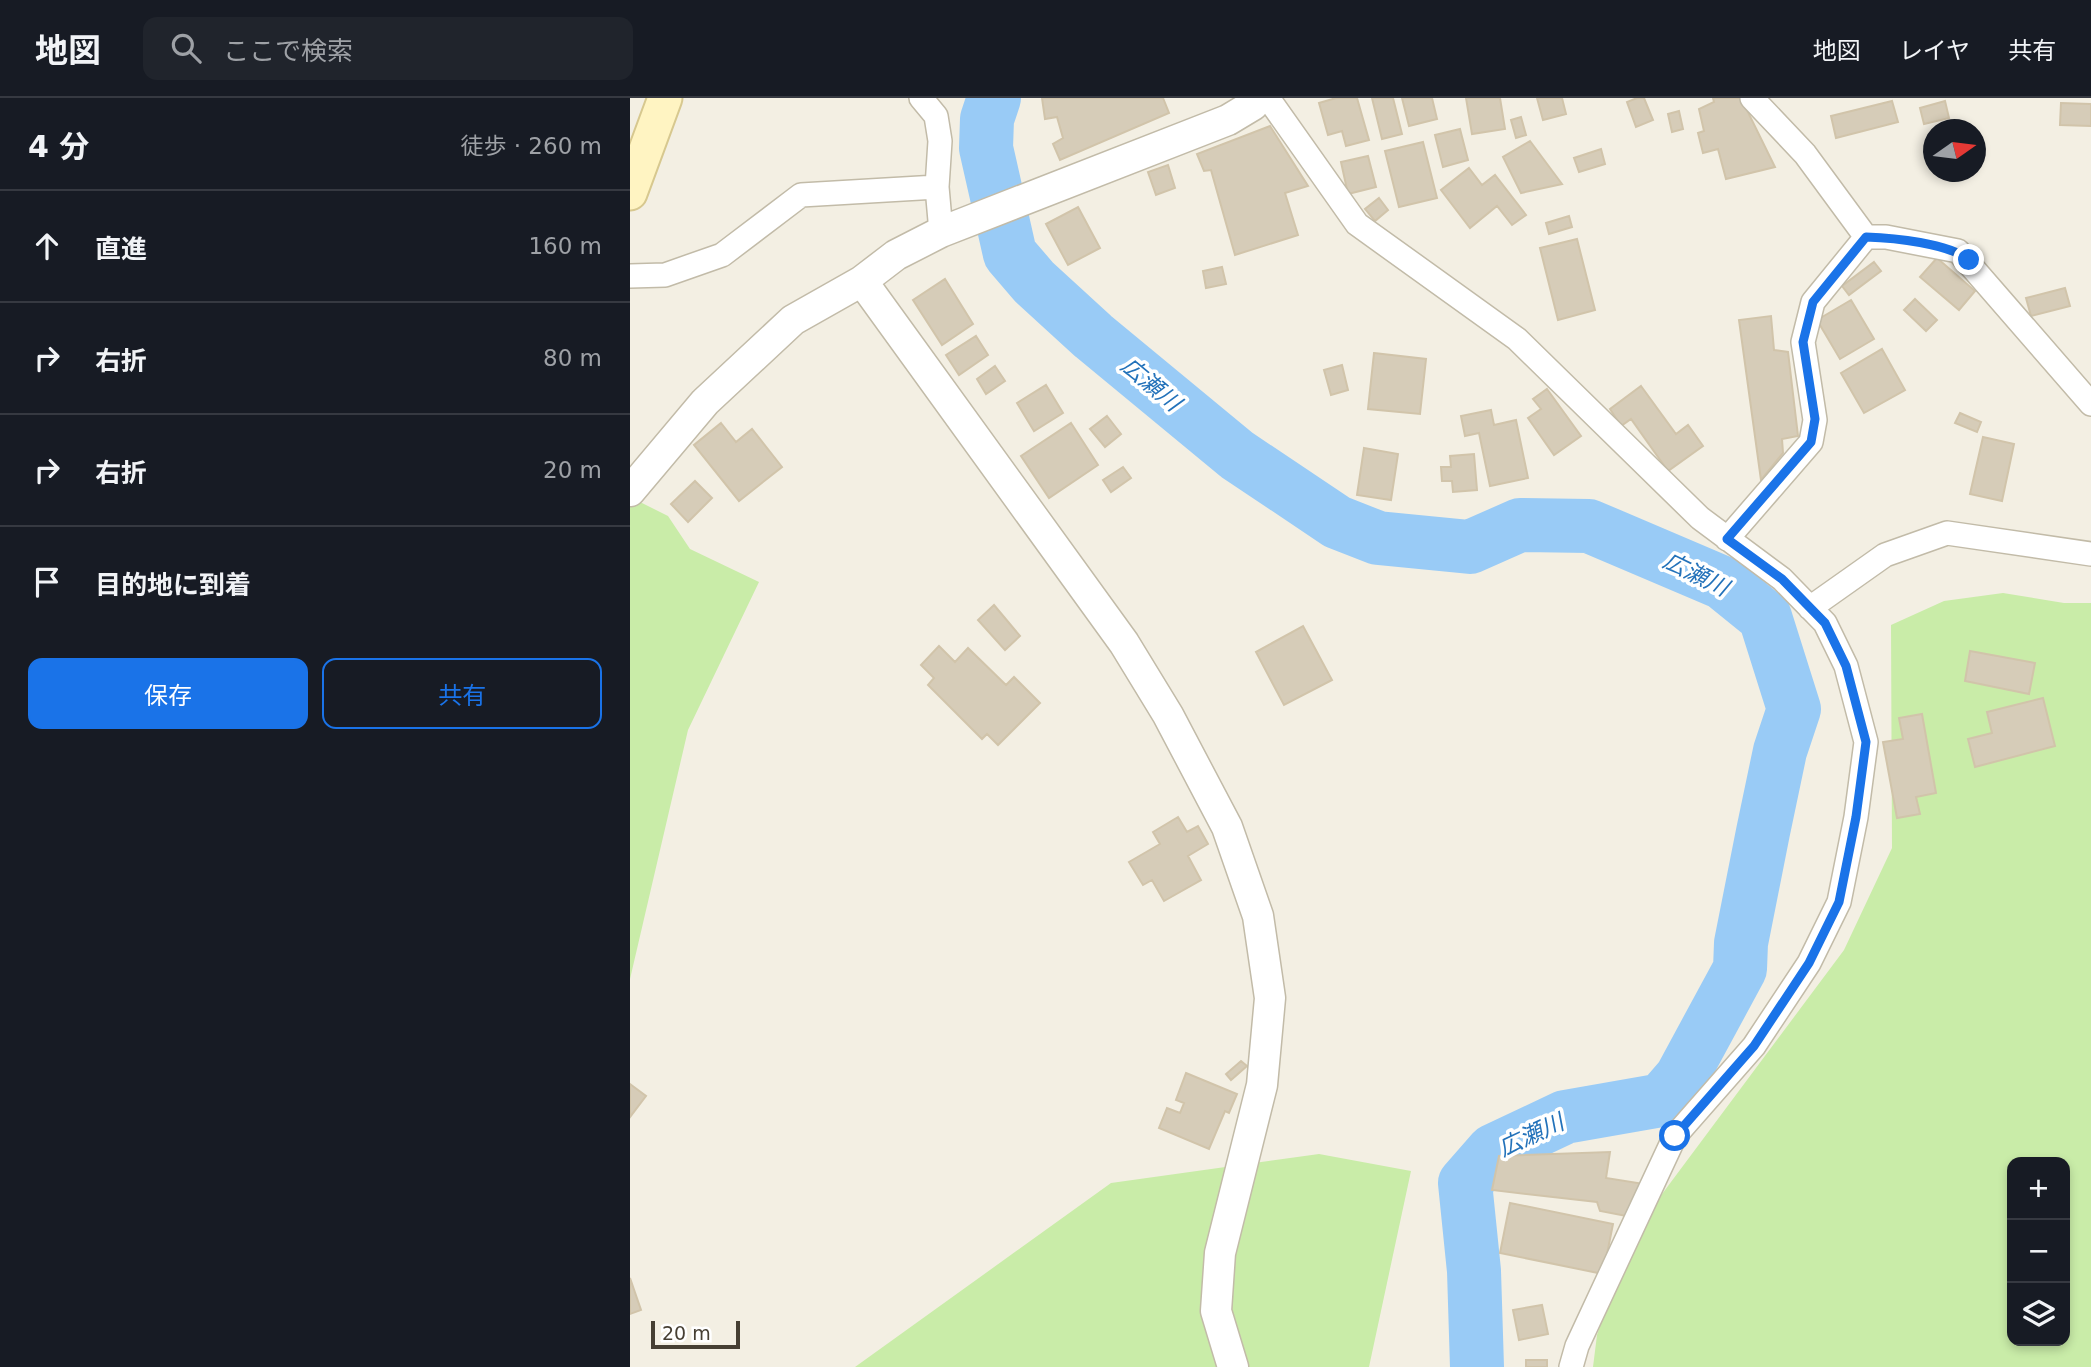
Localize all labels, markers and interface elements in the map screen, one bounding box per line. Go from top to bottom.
search box [143,17,633,80]
icon: search [167,29,205,67]
text: 地図 [35,31,101,70]
text: ここで検索 [223,36,353,66]
text: 地図 [1813,37,1861,65]
text: レイヤ [1899,37,1970,65]
text: 共有 [2008,37,2056,65]
north arrow [1923,119,1986,182]
text: 4 分 [28,129,89,164]
text: 徒歩 · 260 m [460,133,602,159]
icon: ahead [28,227,66,265]
text: 160 m [528,233,602,259]
text: 直進 [95,234,147,264]
route end [1953,244,1984,275]
icon: right [28,339,66,377]
text: 80 m [543,345,602,371]
text: 右折 [95,346,147,376]
water label: 広瀬川 [1116,352,1188,418]
icon: right [28,451,66,489]
text: 20 m [543,457,602,483]
text: 右折 [95,458,147,488]
water label: 広瀬川 [1659,547,1735,602]
icon: arrive [28,563,66,601]
text: 目的地に到着 [95,570,251,600]
button: 保存 [28,658,308,729]
button: 共有 [322,658,602,729]
water label: 広瀬川 [1494,1107,1570,1161]
route start [1659,1120,1690,1151]
map controls [2007,1157,2070,1346]
button: + [2007,1157,2070,1220]
button: − [2007,1220,2070,1283]
button: layers [2007,1283,2070,1346]
scale bar [651,1318,740,1350]
text: 20 m [662,1322,711,1344]

